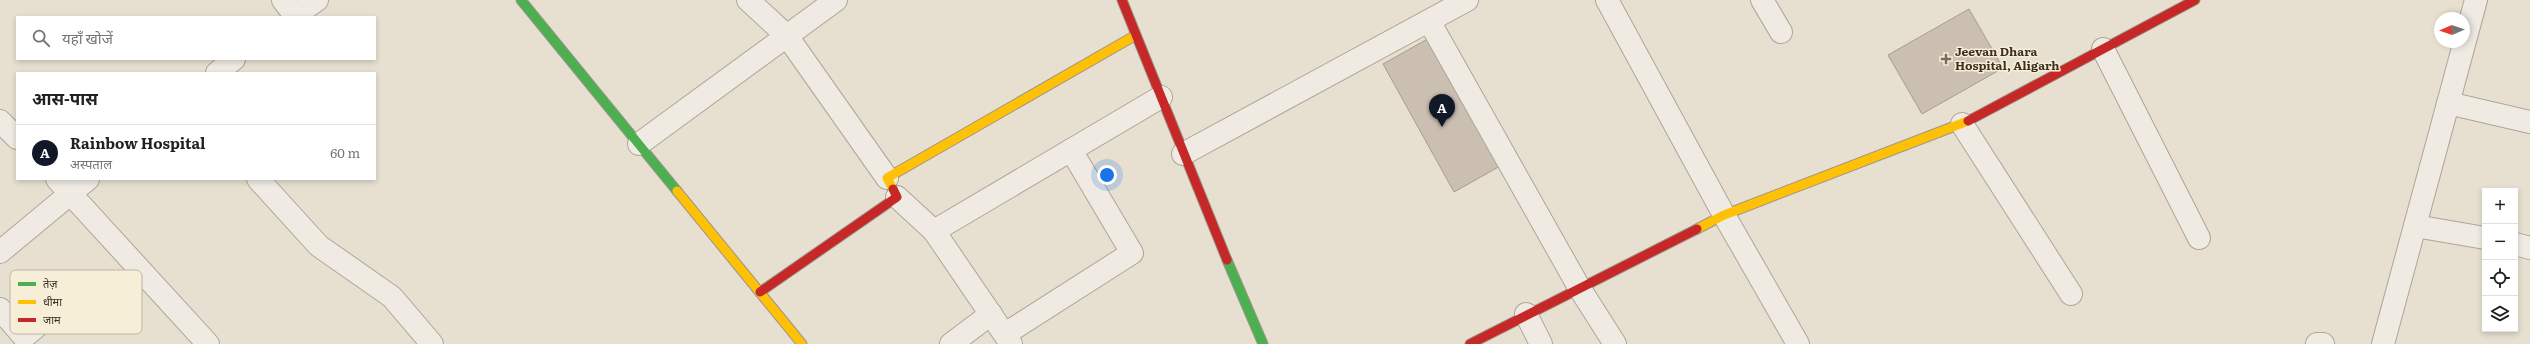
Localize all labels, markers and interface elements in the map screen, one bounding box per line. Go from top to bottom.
north arrow [2434,12,2470,48]
search box [16,16,376,60]
text: यहाँ खोजें [62,26,113,49]
icon: search [30,27,52,49]
place label: Jeevan Dhara Hospital, Aligarh [1955,42,2060,74]
marker: Jeevan Dhara Hospital, Aligarh [1940,53,1952,65]
text: आस-पास [32,85,98,110]
pin: A [1429,94,1455,127]
text: Rainbow Hospital [70,131,206,154]
text: A [40,143,50,162]
text: 60 m [330,143,360,162]
text: अस्पताल [70,154,112,173]
your location [1097,165,1117,185]
map controls [2482,188,2518,332]
button: + [2482,188,2518,224]
button: − [2482,224,2518,260]
button: locate [2482,260,2518,296]
legend [10,270,142,334]
text: तेज़ [43,275,58,291]
text: धीमा [43,293,62,309]
button: layers [2482,296,2518,332]
text: जाम [43,311,61,327]

